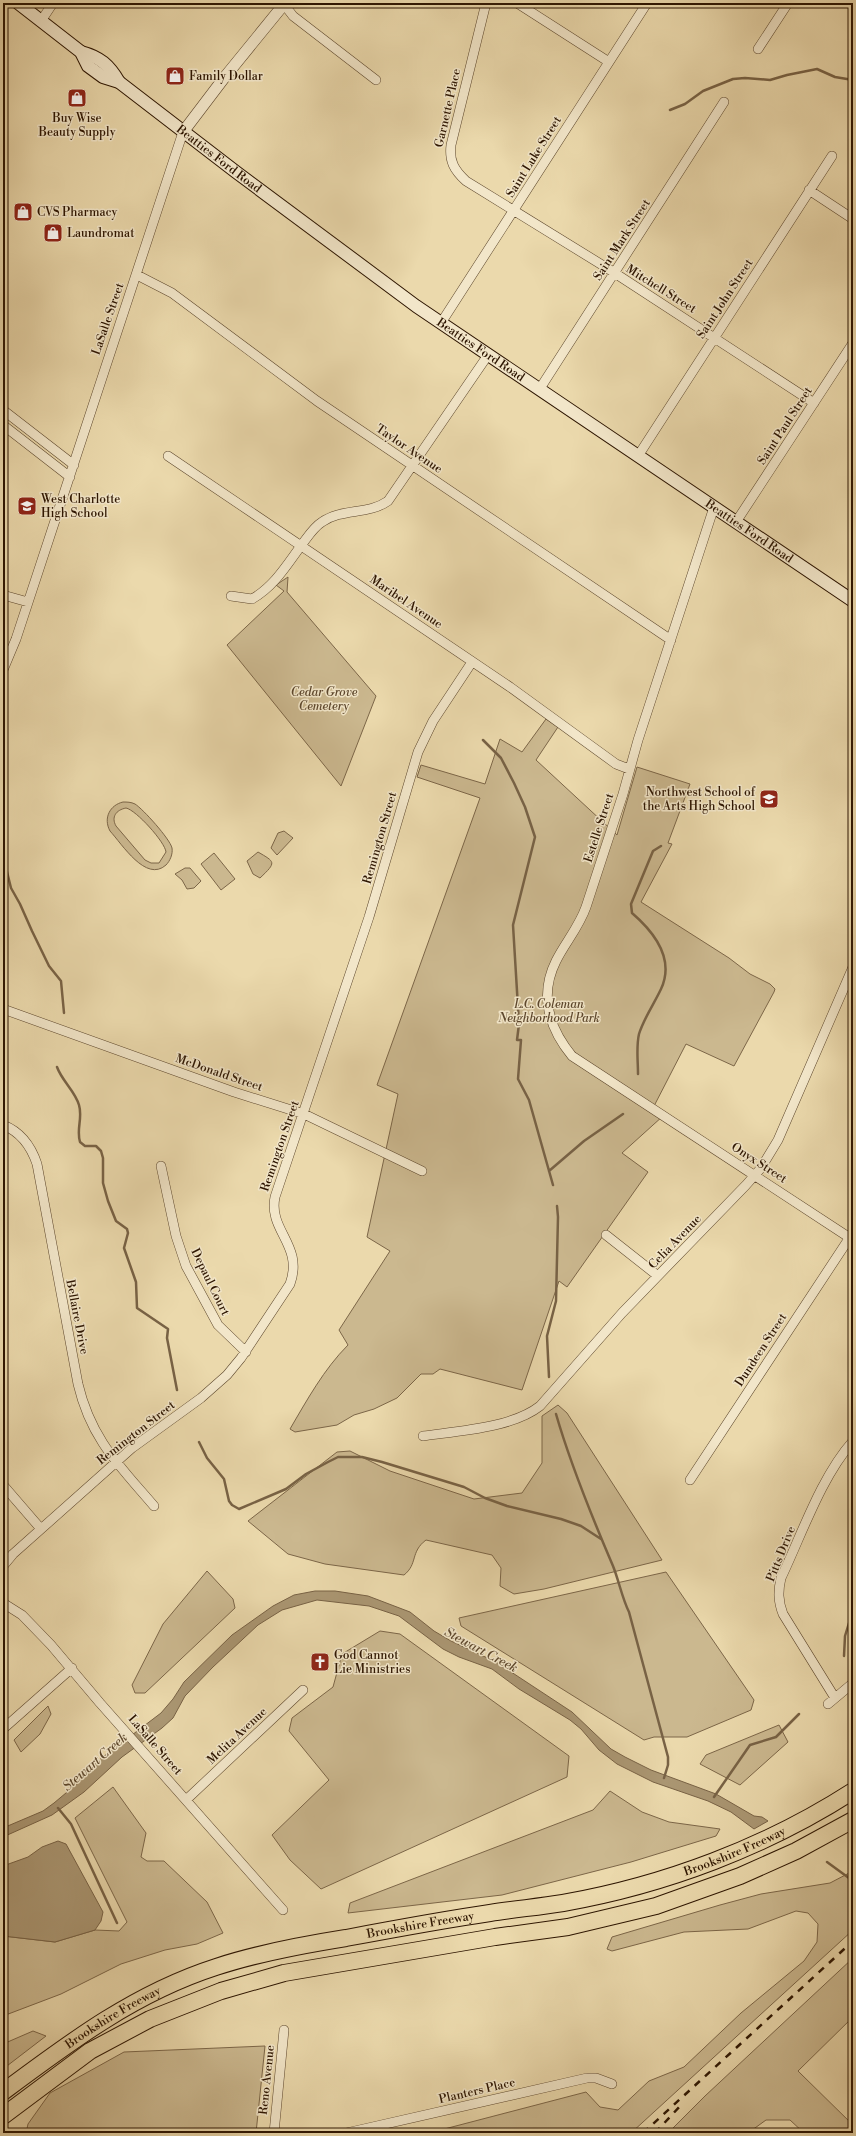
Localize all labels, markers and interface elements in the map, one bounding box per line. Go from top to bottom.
shop icon: Family Dollar [164,65,186,87]
street label: Garnette Place [432,67,464,149]
place label: Family Dollar [189,69,263,84]
shop icon: Buy Wise Beauty Supply [66,87,88,109]
place label: Buy Wise Beauty Supply [38,111,116,140]
street label: Saint Luke Street [503,113,565,200]
street label: Beatties Ford Road [173,121,265,196]
street label: Saint Mark Street [590,196,654,283]
shop icon: CVS Pharmacy [12,201,34,223]
place label: CVS Pharmacy [37,205,118,220]
shop icon: Laundromat [42,222,64,244]
place label: Laundromat [67,226,135,241]
street label: Saint John Street [694,256,757,342]
street label: Mitchell Street [623,261,699,317]
street label: LaSalle Street [89,280,128,357]
street label: Beatties Ford Road [433,314,528,385]
street label: Saint Paul Street [754,384,816,468]
street label: Taylor Avenue [373,421,445,477]
place label: West Charlotte High School [40,492,120,521]
school or university icon: West Charlotte High School [16,495,38,517]
street label: Beatties Ford Road [702,495,796,566]
street label: Maribel Avenue [367,572,445,632]
park label: Cedar Grove Cemetery [291,685,358,714]
place label: Northwest School of the Arts High School [643,785,756,814]
school or university icon: Northwest School of the Arts High School [758,788,780,810]
street label: Remington Street [360,789,401,886]
street label: Estelle Street [581,791,618,865]
park label: L.C. Coleman Neighborhood Park [497,997,600,1026]
street label: McDonald Street [173,1051,265,1095]
street label: Remington Street [257,1098,303,1193]
street label: Onyx Street [728,1139,790,1187]
street label: Celia Avenue [645,1212,705,1272]
street label: Depaul Court [187,1246,233,1319]
street label: Bellaire Drive [62,1277,92,1356]
street label: Dundeen Street [732,1310,791,1390]
street label: Remington Street [94,1397,179,1468]
street label: Pitts Drive [763,1524,799,1584]
water label: Stewart Creek [442,1624,521,1676]
place label: God Cannot Lie Ministries [334,1648,410,1677]
church icon: God Cannot Lie Ministries [309,1651,331,1673]
street label: Melita Avenue [204,1704,270,1768]
street label: LaSalle Street [125,1712,186,1779]
water label: Stewart Creek [59,1729,131,1795]
street label: Brookshire Freeway [681,1823,788,1879]
street label: Brookshire Freeway [364,1908,475,1942]
street label: Brookshire Freeway [61,1983,163,2052]
street label: Reno Avenue [256,2044,278,2116]
street label: Planters Place [437,2075,517,2107]

